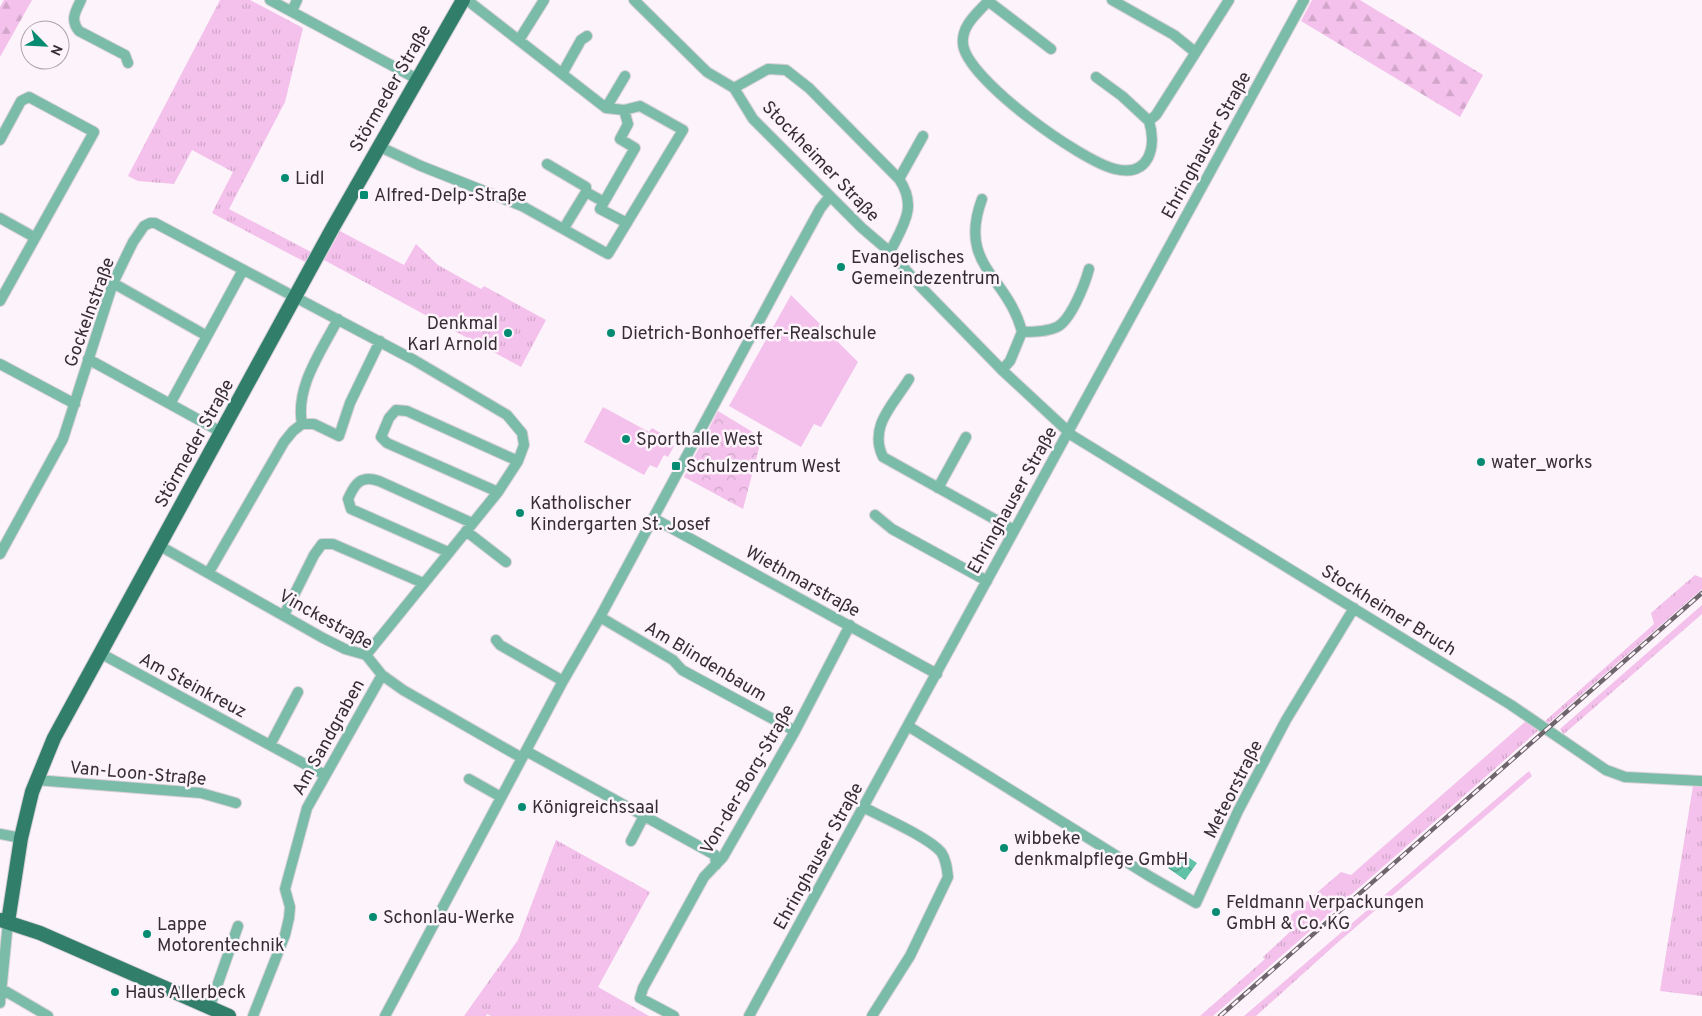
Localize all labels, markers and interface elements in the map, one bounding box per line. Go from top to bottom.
north arrow [20,20,70,70]
street label: Störmeder Straße [345,21,437,157]
text: N [46,42,65,58]
street label: Ehringhauser Straße [1157,68,1257,223]
street label: Stockheimer Straße [756,97,884,228]
place label: Lidl [295,168,324,191]
marker: Lidl [279,172,291,184]
place label: Alfred-Delp-Straße [374,185,527,208]
marker: Alfred-Delp-Straße [358,189,370,201]
place label: Evangelisches Gemeindezentrum [851,247,1000,291]
street label: Gockelnstraße [60,254,121,371]
marker: Evangelisches Gemeindezentrum [835,261,847,273]
place label: Denkmal Karl Arnold [407,313,498,357]
place label: Dietrich-Bonhoeffer-Realschule [621,323,876,346]
marker: Denkmal Karl Arnold [502,327,514,339]
marker: Dietrich-Bonhoeffer-Realschule [605,327,617,339]
street label: Störmeder Straße [150,375,240,512]
street label: Ehringhauser Straße [963,423,1063,578]
place label: Sporthalle West [636,429,763,452]
marker: Sporthalle West [620,433,632,445]
place label: water_works [1491,452,1592,475]
place label: Schulzentrum West [686,456,841,479]
marker: water_works [1475,456,1487,468]
marker: Schulzentrum West [670,460,682,472]
place label: Katholischer Kindergarten St. Josef [530,493,710,537]
marker: Katholischer Kindergarten St. Josef [514,507,526,519]
street label: Wiethmarstraße [741,541,864,623]
street label: Stockheimer Bruch [1316,560,1460,662]
street label: Vinckestraße [274,585,376,656]
street label: Am Blindenbaum [640,617,771,708]
street label: Am Steinkreuz [135,648,250,724]
street label: Am Sandgraben [288,676,371,800]
street label: Von-der-Borg-Straße [696,701,801,859]
street label: Meteorstraße [1200,737,1269,843]
street label: Van-Loon-Straße [69,757,207,792]
street label: Ehringhauser Straße [769,779,869,934]
place label: Königreichssaal [532,797,659,820]
marker: Königreichssaal [516,801,528,813]
place label: wibbeke denkmalpflege GmbH [1014,828,1188,872]
marker: wibbeke denkmalpflege GmbH [998,842,1010,854]
place label: Feldmann Verpackungen GmbH & Co. KG [1226,892,1424,936]
marker: Feldmann Verpackungen GmbH & Co. KG [1210,906,1222,918]
place label: Schonlau-Werke [383,907,514,930]
marker: Schonlau-Werke [367,911,379,923]
place label: Lappe Motorentechnik [157,914,285,958]
marker: Lappe Motorentechnik [141,928,153,940]
place label: Haus Allerbeck [125,982,246,1005]
marker: Haus Allerbeck [109,986,121,998]

